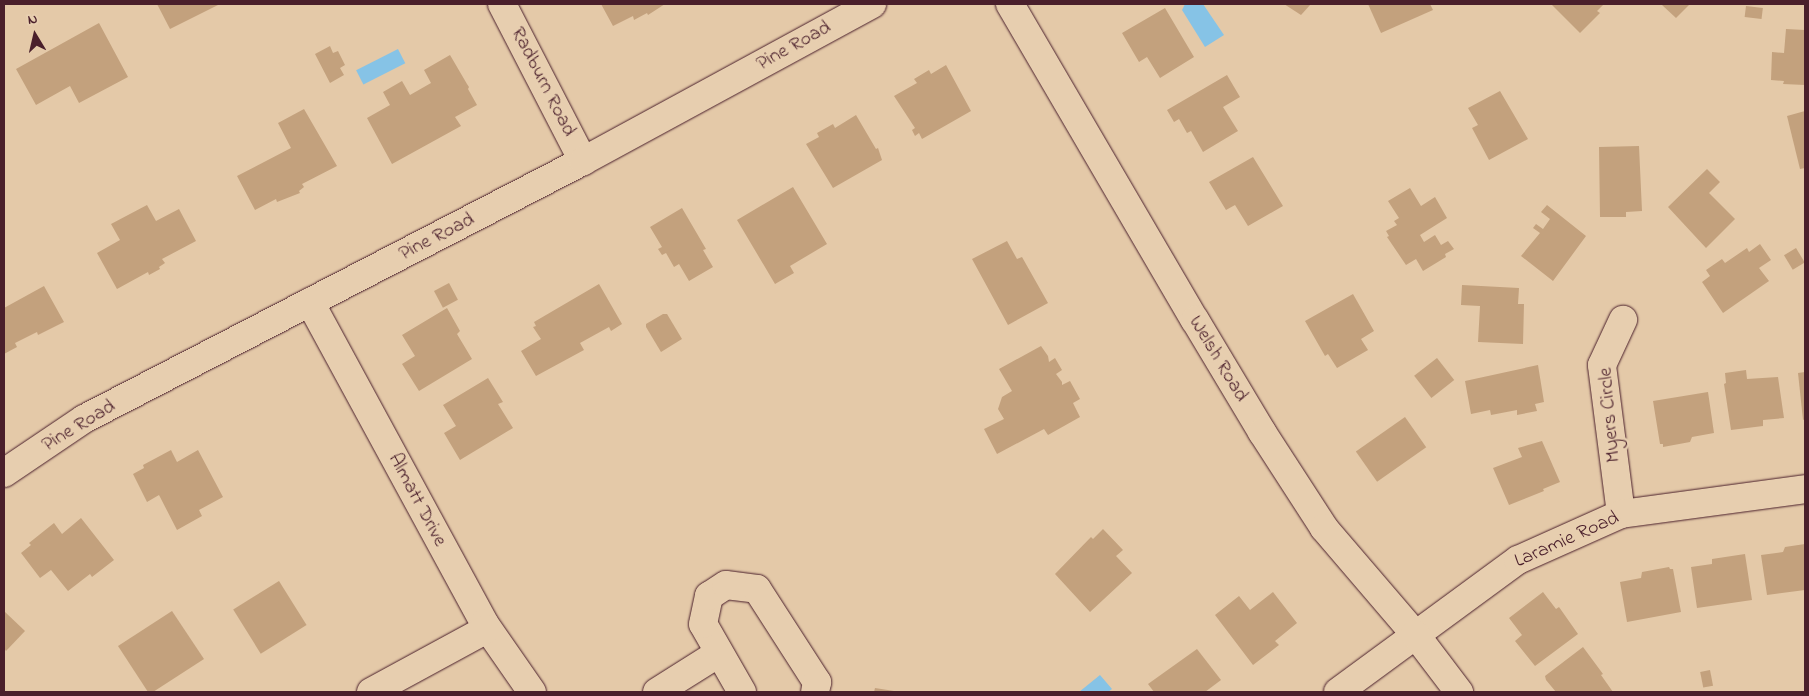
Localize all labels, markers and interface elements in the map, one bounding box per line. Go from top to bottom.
text: N [26,9,39,31]
north arrow [10,10,60,60]
street label: Pine Road [753,16,835,76]
street label: Radburn Road [505,23,581,141]
street label: Pine Road [395,208,479,266]
street label: Welsh Road [1183,312,1253,406]
street label: Myers Circle [1594,366,1626,464]
street label: Pine Road [38,395,120,457]
street label: Almatt Drive [382,449,452,551]
street label: Laramie Road [1511,506,1623,574]

